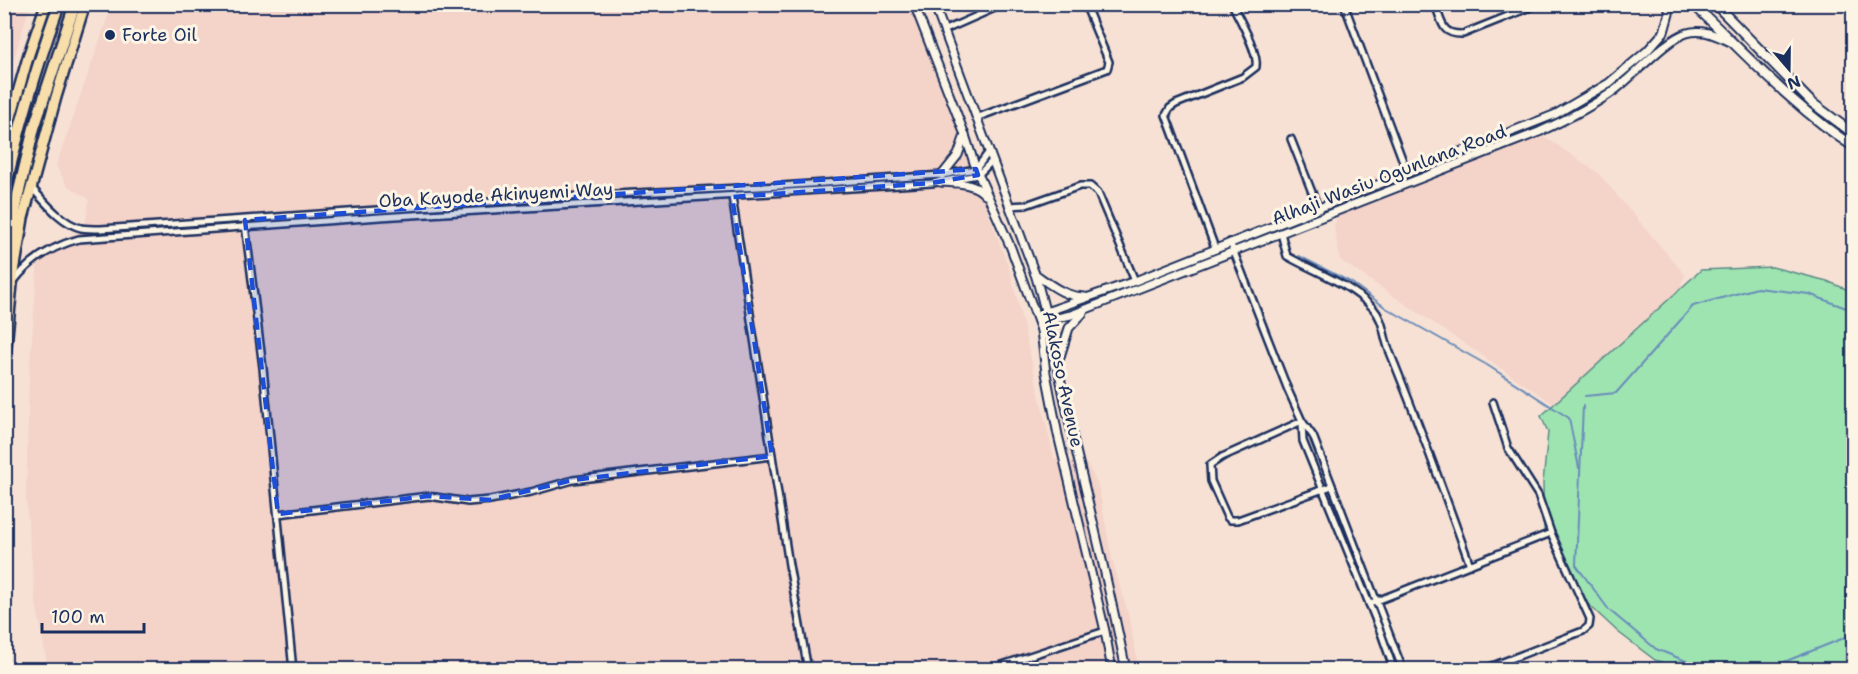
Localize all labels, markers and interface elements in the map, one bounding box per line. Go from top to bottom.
place label: Forte Oil [122,23,198,47]
marker: Forte Oil [103,28,117,42]
north arrow [1759,39,1819,99]
text: N [1784,71,1804,95]
street label: Alhaji Wasiu Ogunlana Road [1268,119,1510,231]
street label: Oba Kayode Akinyemi Way [378,177,614,213]
street label: Alakoso Avenue [1037,309,1089,449]
scale bar [42,596,144,634]
text: 100 m [51,605,105,629]

